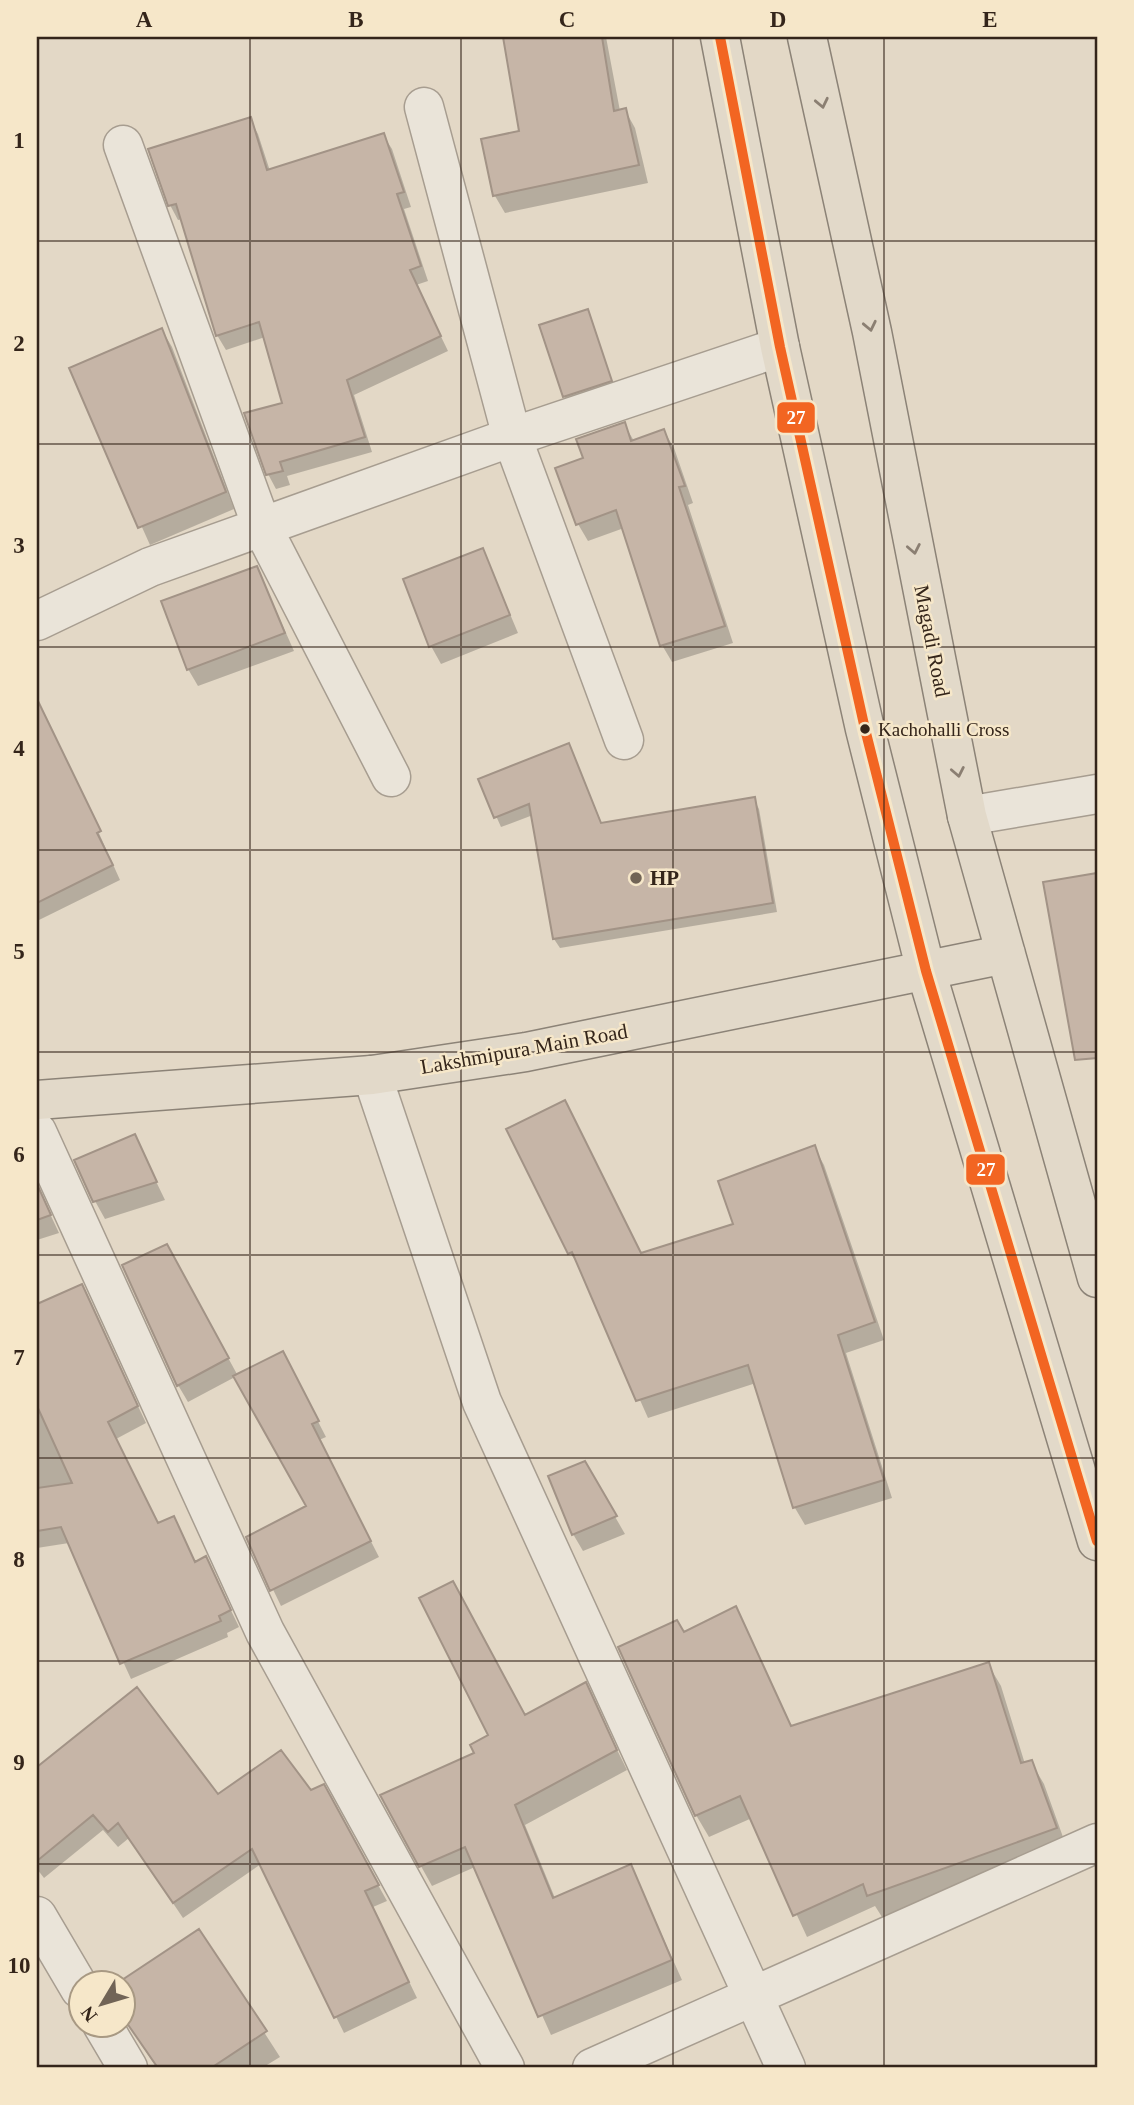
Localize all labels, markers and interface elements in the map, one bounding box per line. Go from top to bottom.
text: A [136,7,153,32]
text: B [348,7,364,32]
text: C [559,7,575,32]
text: D [770,7,786,32]
text: E [982,7,998,32]
one-way arrow [814,97,828,109]
text: 1 [13,128,25,153]
one-way arrow [862,320,877,332]
text: 2 [13,331,25,356]
line badge: 27 [776,401,816,434]
text: 27 [787,407,806,428]
text: 3 [13,533,25,558]
one-way arrow [906,543,921,555]
street label: Magadi Road [909,583,955,700]
place label: Kachohalli Cross [878,719,1009,740]
marker: Kachohalli Cross [858,722,872,736]
text: 4 [13,736,25,761]
one-way arrow [950,766,965,778]
place label: HP [650,866,679,890]
marker: HP [628,870,644,886]
text: 5 [13,939,25,964]
street label: Lakshmipura Main Road [419,1019,630,1079]
text: 6 [13,1142,25,1167]
line badge: 27 [965,1153,1006,1186]
text: 27 [977,1159,996,1180]
text: 7 [13,1345,25,1370]
text: 8 [13,1547,25,1572]
text: 9 [13,1750,25,1775]
text: 10 [8,1953,31,1978]
north arrow [66,1968,136,2038]
text: N [76,2002,101,2026]

